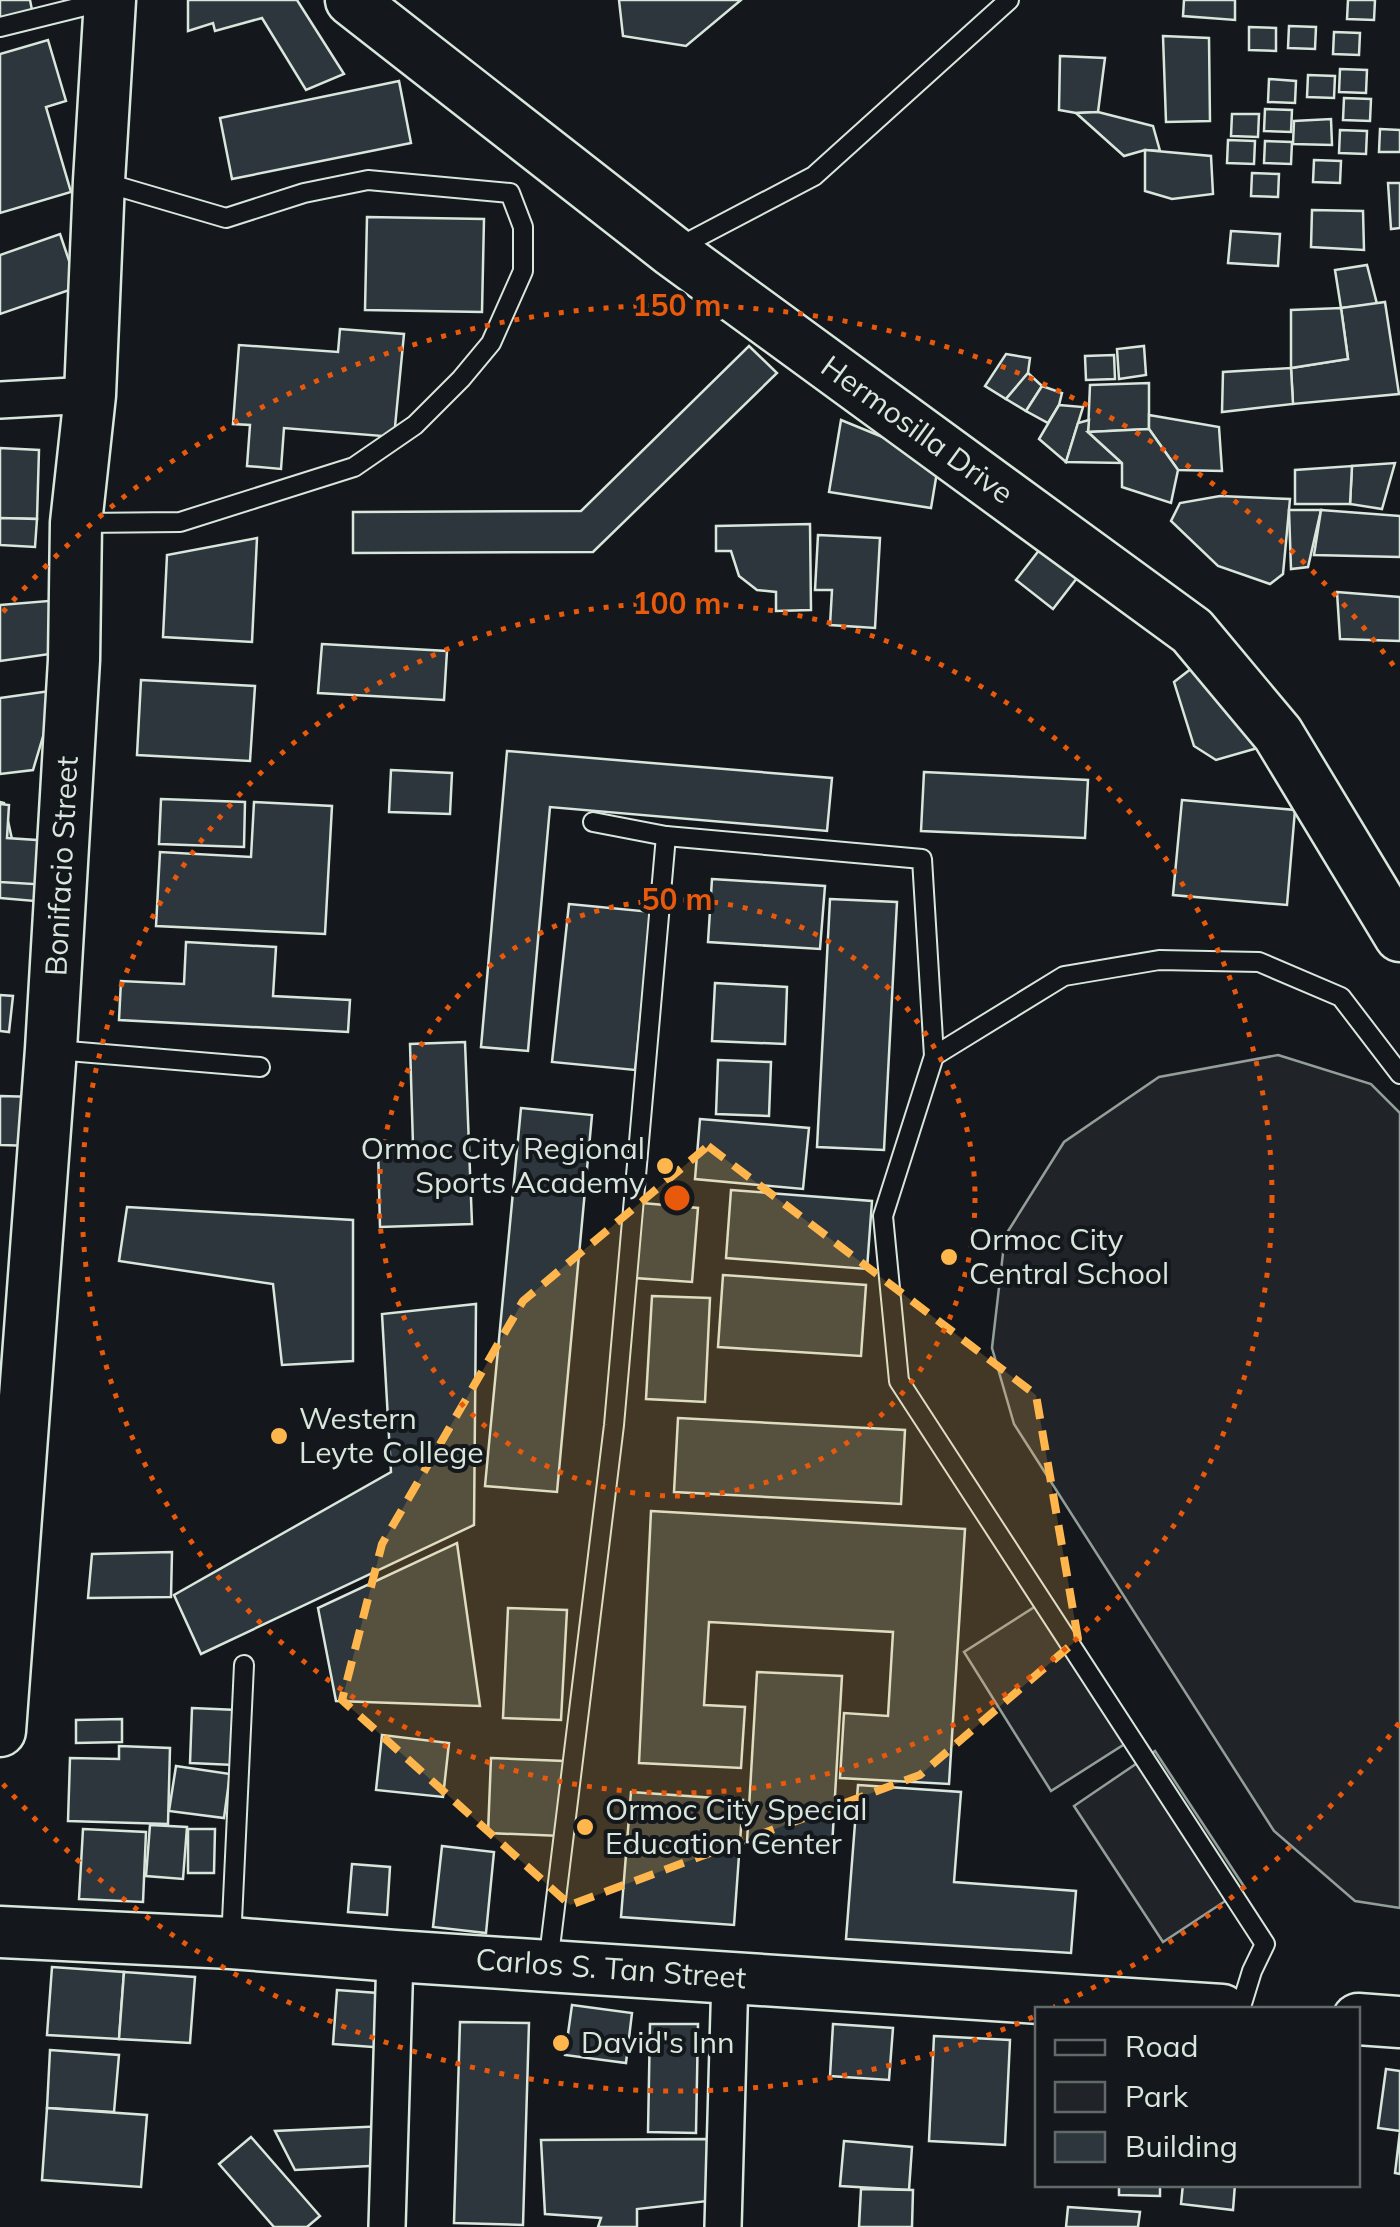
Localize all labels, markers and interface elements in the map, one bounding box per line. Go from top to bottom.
text: 150 m [632,286,722,324]
street label: Hermosilla Drive [814,347,1021,512]
text: 100 m [632,584,722,622]
street label: Bonifacio Street [36,755,86,977]
text: 50 m [641,880,713,918]
place label: Ormoc City Regional Sports Academy [361,1129,645,1201]
marker: Ormoc City Regional Sports Academy [654,1155,676,1177]
centre of rings [659,1180,695,1216]
place label: Ormoc City Central School [969,1220,1169,1292]
marker: Ormoc City Central School [938,1246,960,1268]
place label: Western Leyte College [299,1399,484,1471]
marker: Western Leyte College [268,1425,290,1447]
place label: Ormoc City Special Education Center [605,1790,867,1862]
marker: Ormoc City Special Education Center [574,1816,596,1838]
street label: Carlos S. Tan Street [474,1940,748,1996]
legend [1035,2007,1360,2187]
place label: David's Inn [581,2023,735,2061]
text: Road [1125,2027,1199,2065]
marker: David's Inn [550,2032,572,2054]
text: Park [1125,2077,1189,2115]
text: Building [1125,2127,1238,2165]

